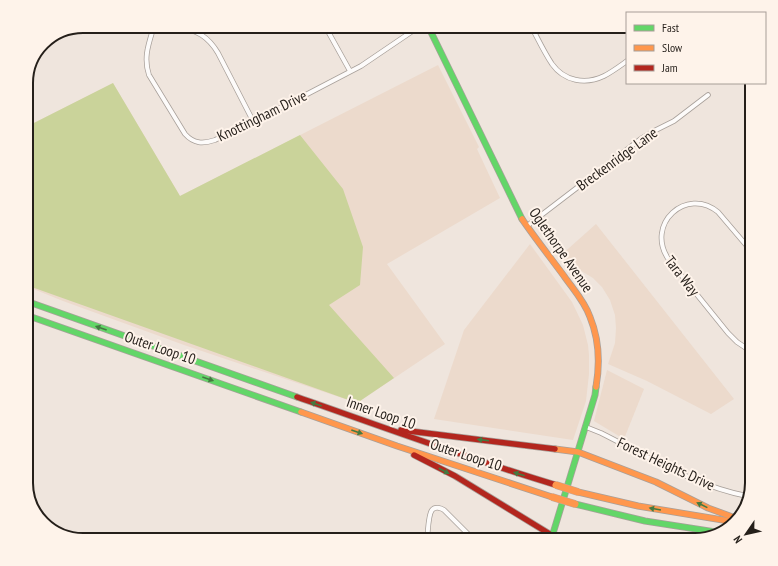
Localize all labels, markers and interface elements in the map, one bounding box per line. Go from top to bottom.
legend [626,12,766,84]
text: Fast [662,20,680,35]
text: Slow [662,40,683,55]
text: Jam [661,60,678,75]
street label: Knottingham Drive [214,86,310,145]
street label: Breckenridge Lane [572,123,661,194]
street label: Oglethorpe Avenue [525,204,598,296]
street label: Tara Way [661,252,704,300]
one-way arrow [95,325,107,331]
street label: Outer Loop 10 [122,327,198,369]
one-way arrow [203,377,215,383]
street label: Inner Loop 10 [344,392,418,433]
one-way arrow [310,400,322,406]
one-way arrow [352,429,364,435]
street label: Forest Heights Drive [614,433,718,494]
street label: Outer Loop 10 [428,434,504,475]
one-way arrow [477,437,489,443]
one-way arrow [438,467,450,474]
one-way arrow [512,471,524,477]
one-way arrow [696,502,708,508]
one-way arrow [649,506,661,512]
north arrow [726,514,766,554]
text: N [730,533,745,546]

